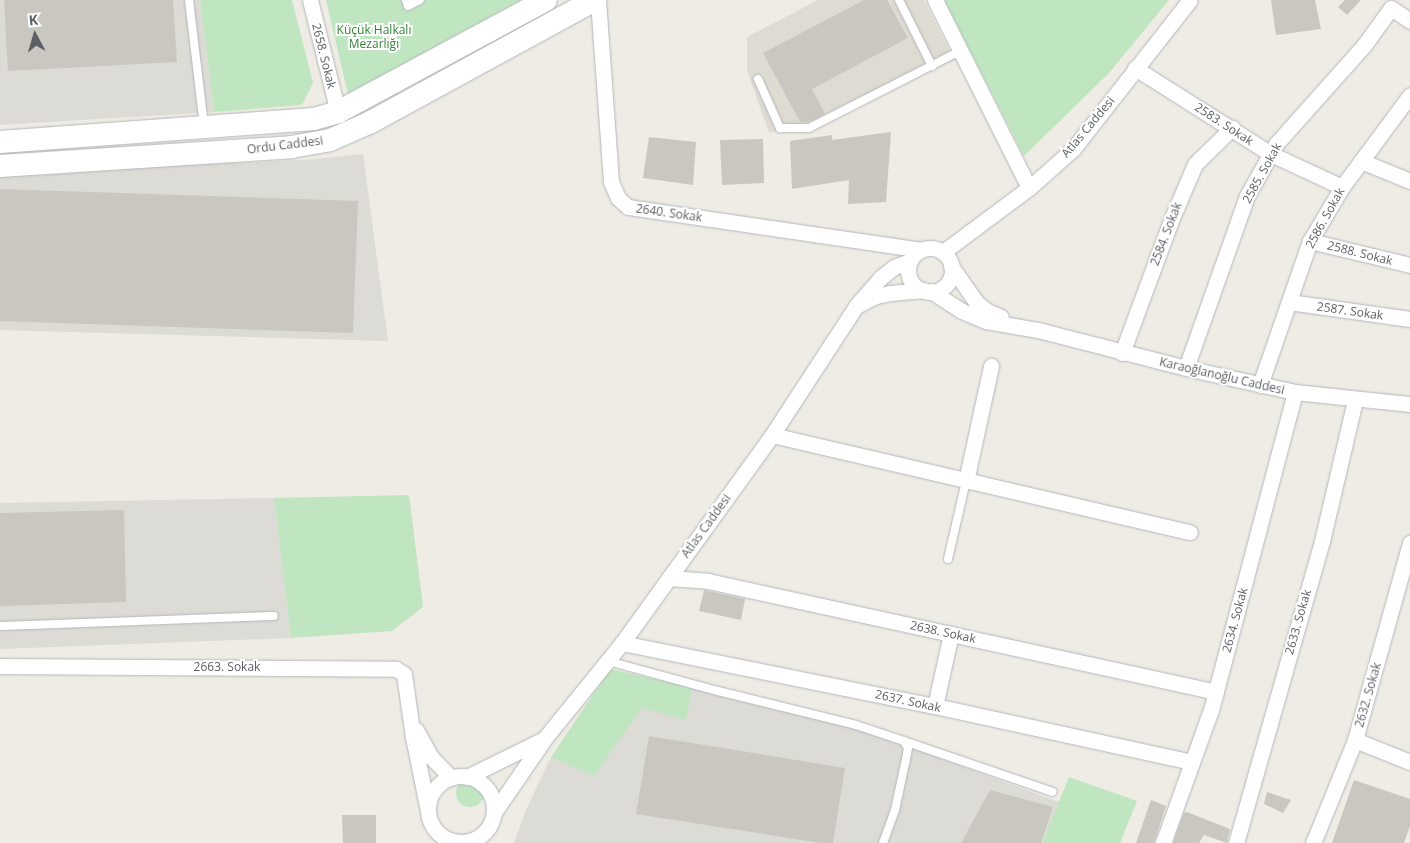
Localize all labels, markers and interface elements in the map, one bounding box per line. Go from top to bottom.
north arrow [10,10,60,60]
text: K [28,10,39,30]
street label: 2658. Sokak [309,22,339,90]
park label: Küçük Halkalı Mezarlığı [337,23,411,51]
street label: Atlas Caddesi [1058,94,1118,160]
street label: 2583. Sokak [1192,100,1256,148]
street label: Ordu Caddesi [246,133,324,157]
street label: 2585. Sokak [1240,140,1284,206]
street label: 2586. Sokak [1303,185,1347,251]
street label: 2584. Sokak [1147,200,1185,268]
street label: 2640. Sokak [635,201,703,225]
street label: 2588. Sokak [1326,238,1394,268]
street label: 2587. Sokak [1316,299,1384,323]
street label: Karaoğlanoğlu Caddesi [1158,355,1286,397]
street label: Atlas Caddesi [678,492,734,560]
street label: 2634. Sokak [1219,586,1251,654]
street label: 2633. Sokak [1282,588,1314,656]
street label: 2638. Sokak [909,618,977,646]
street label: 2663. Sokak [194,660,260,674]
street label: 2632. Sokak [1352,661,1384,729]
street label: 2637. Sokak [874,687,942,715]

